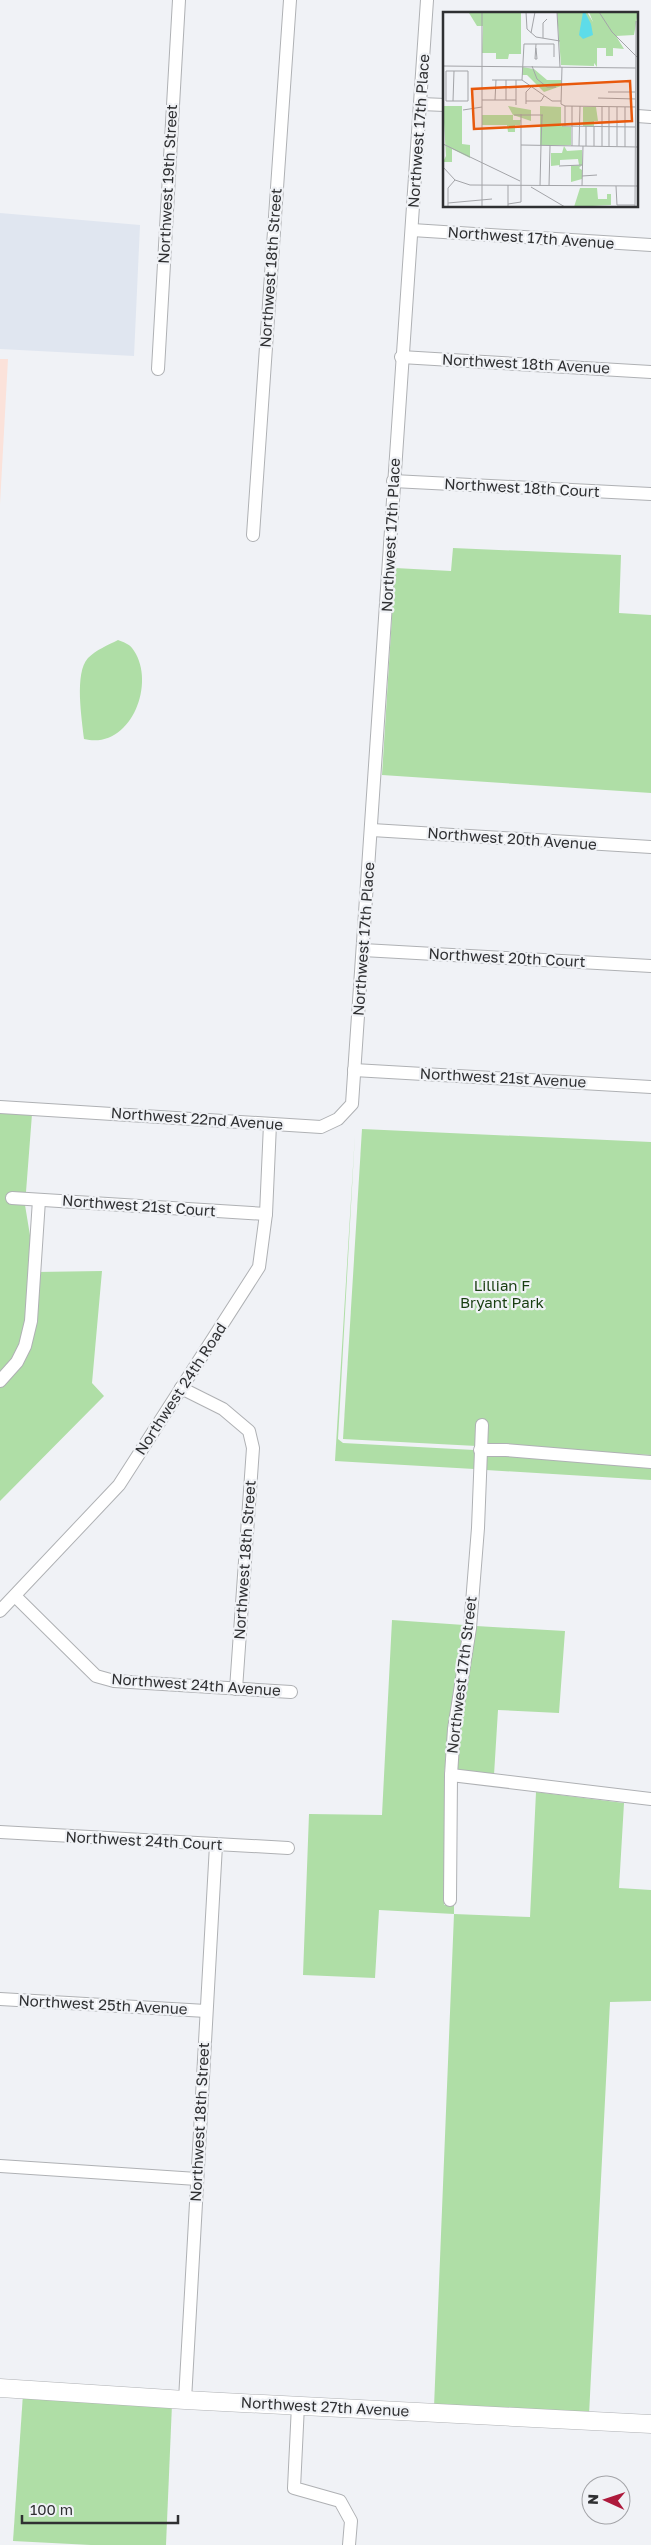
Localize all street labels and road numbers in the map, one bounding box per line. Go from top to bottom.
street label: Northwest 17th Place [404,53,432,208]
street label: Northwest 19th Street [154,104,180,264]
street label: Northwest 18th Street [255,188,285,348]
street label: Northwest 17th Avenue [447,222,615,252]
street label: Northwest 18th Avenue [442,350,611,376]
street label: Northwest 17th Place [377,457,403,612]
street label: Northwest 18th Court [444,474,600,500]
street label: Northwest 20th Avenue [427,823,598,853]
street label: Northwest 17th Place [349,861,377,1016]
street label: Northwest 20th Court [428,944,586,970]
street label: Northwest 21st Avenue [419,1064,587,1090]
street label: Northwest 22nd Avenue [110,1103,284,1133]
street label: Northwest 21st Court [62,1191,217,1219]
street label: Northwest 24th Road [131,1319,230,1458]
street label: Northwest 18th Street [229,1480,259,1640]
street label: Northwest 17th Street [442,1595,480,1755]
street label: Northwest 24th Avenue [111,1669,282,1699]
street label: Northwest 24th Court [65,1827,223,1853]
street label: Northwest 25th Avenue [18,1991,188,2017]
street label: Northwest 18th Street [186,2042,212,2202]
street label: Northwest 27th Avenue [240,2393,410,2419]

